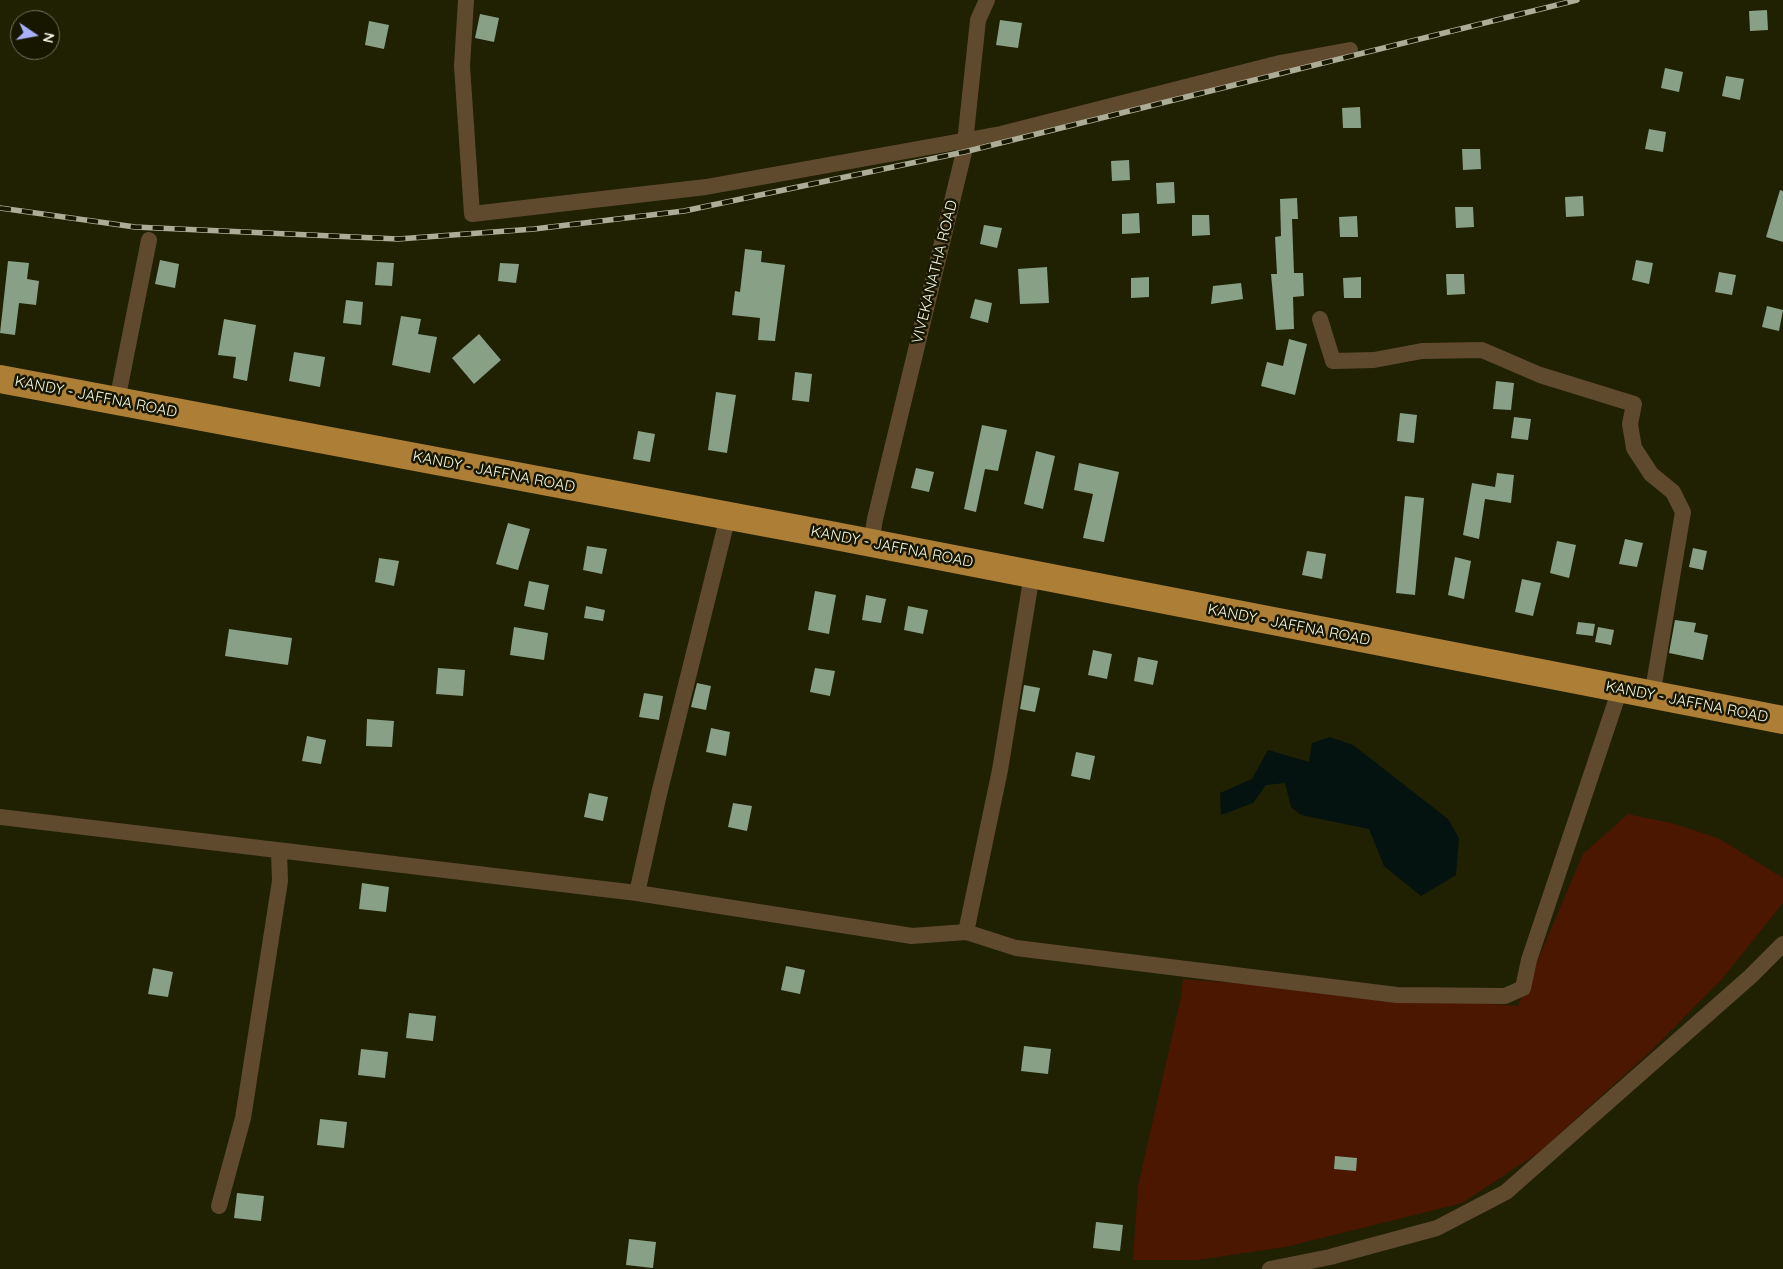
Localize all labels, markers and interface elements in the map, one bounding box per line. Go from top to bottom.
north arrow [10,10,60,60]
text: N [39,31,59,45]
street label: VIVEKANATHA ROAD [908,198,962,346]
street label: KANDY - JAFFNA ROAD [13,372,179,422]
street label: KANDY - JAFFNA ROAD [411,447,577,497]
street label: KANDY - JAFFNA ROAD [809,522,975,572]
street label: KANDY - JAFFNA ROAD [1206,600,1372,650]
street label: KANDY - JAFFNA ROAD [1604,677,1770,727]

